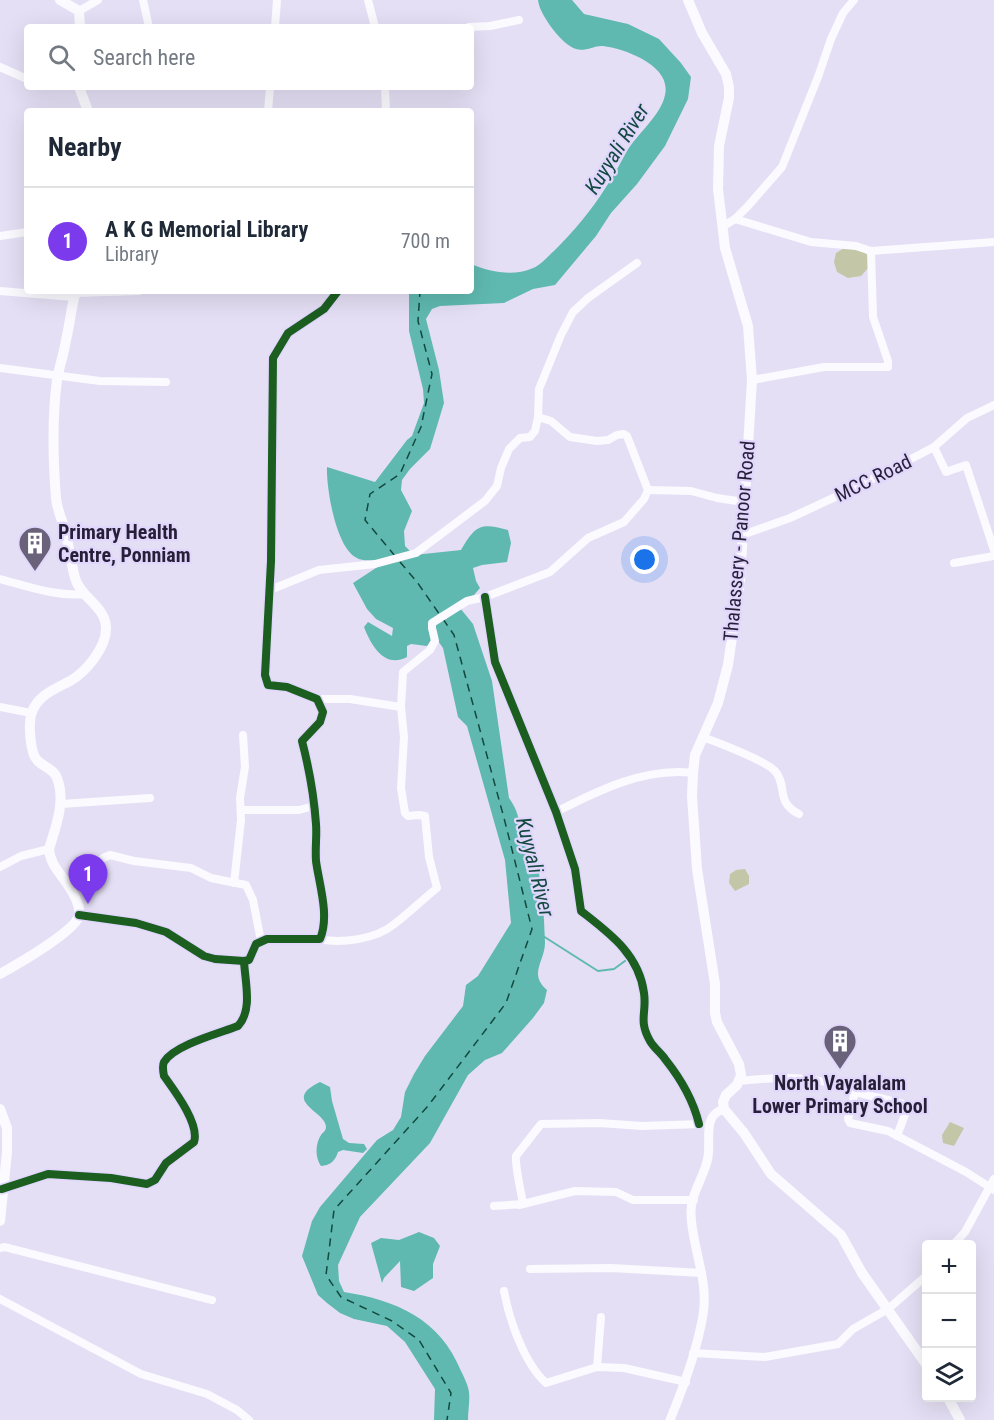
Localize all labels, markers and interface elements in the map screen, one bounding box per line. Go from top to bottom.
search box [24,24,474,90]
icon: search [45,41,78,74]
text: Search here [93,45,195,70]
water label: Kuyyali River [580,99,654,198]
text: Nearby [48,132,122,162]
text: A K G Memorial Library [105,217,308,242]
text: 1 [62,229,73,253]
text: 700 m [401,229,450,253]
text: Library [105,242,159,266]
street label: Thalassery - Panoor Road [718,440,760,642]
street label: MCC Road [831,449,915,507]
place label: Primary Health Centre, Ponniam [58,520,191,567]
building icon: Primary Health Centre, Ponniam [17,525,53,572]
your location [630,545,659,574]
water label: Kuyyali River [511,815,559,920]
pin: 1 [68,854,107,904]
building icon: North Vayalalam Lower Primary School [822,1023,858,1070]
place label: North Vayalalam Lower Primary School [752,1071,928,1118]
map controls [922,1240,976,1402]
button: + [922,1240,976,1294]
button: − [922,1294,976,1348]
button: layers [922,1348,976,1402]

